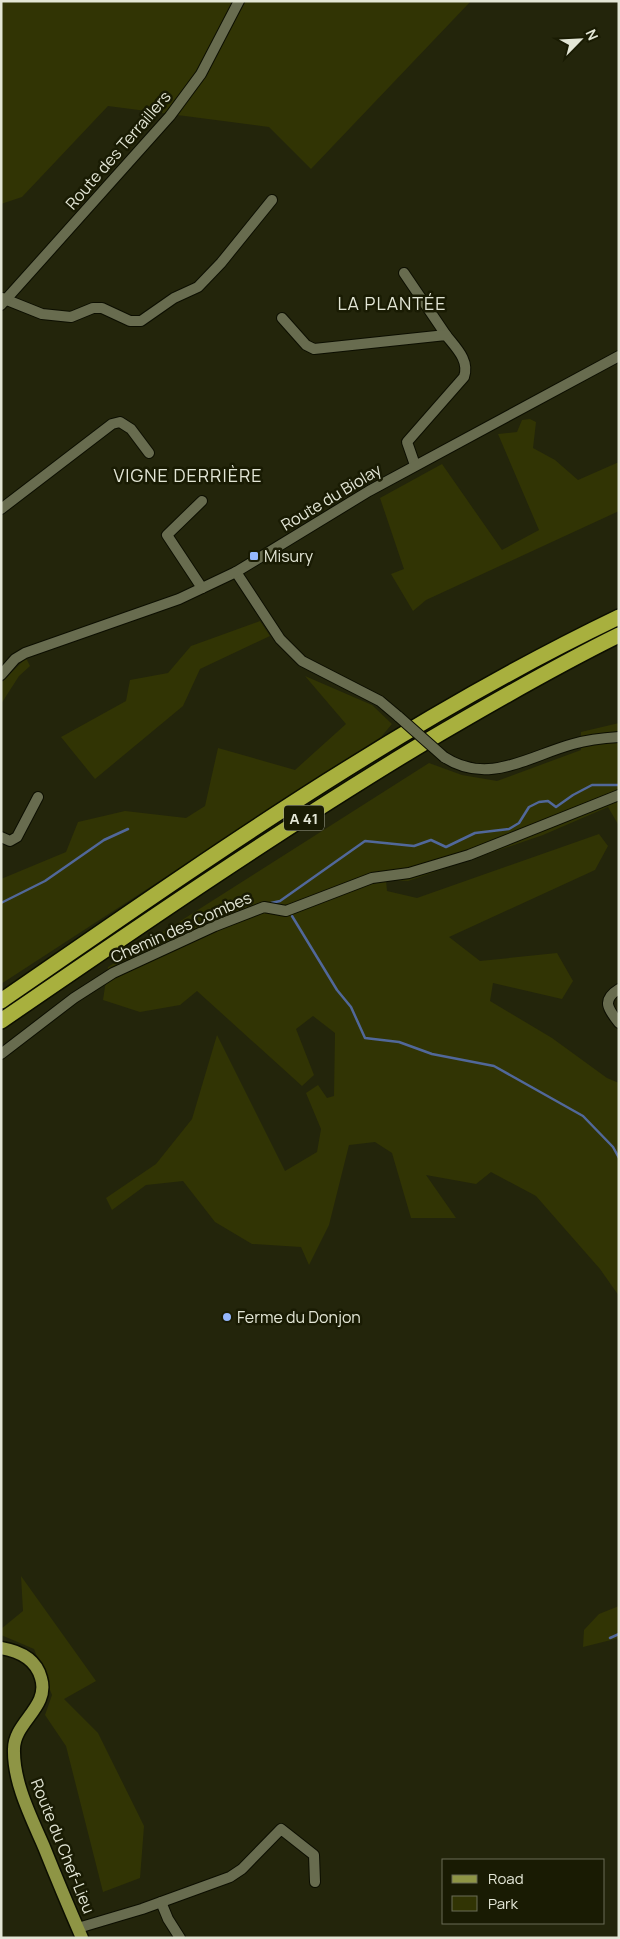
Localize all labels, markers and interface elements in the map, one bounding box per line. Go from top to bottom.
north arrow [555,15,605,65]
text: N [582,26,603,43]
street label: Route des Terraillers [60,86,176,214]
district label: LA PLANTÉE [337,291,447,315]
street label: Route du Biolay [277,458,386,536]
district label: VIGNE DERRIÈRE [113,463,263,487]
place label: Misury [264,545,314,567]
marker: Misury [248,550,260,562]
road number: A 41 [284,806,324,830]
street label: Chemin des Combes [107,886,255,968]
place label: Ferme du Donjon [237,1306,361,1328]
marker: Ferme du Donjon [221,1311,233,1323]
street label: Route du Chef-Lieu [26,1775,100,1917]
legend [442,1859,605,1924]
text: Road [488,1868,524,1889]
text: Park [488,1893,518,1914]

